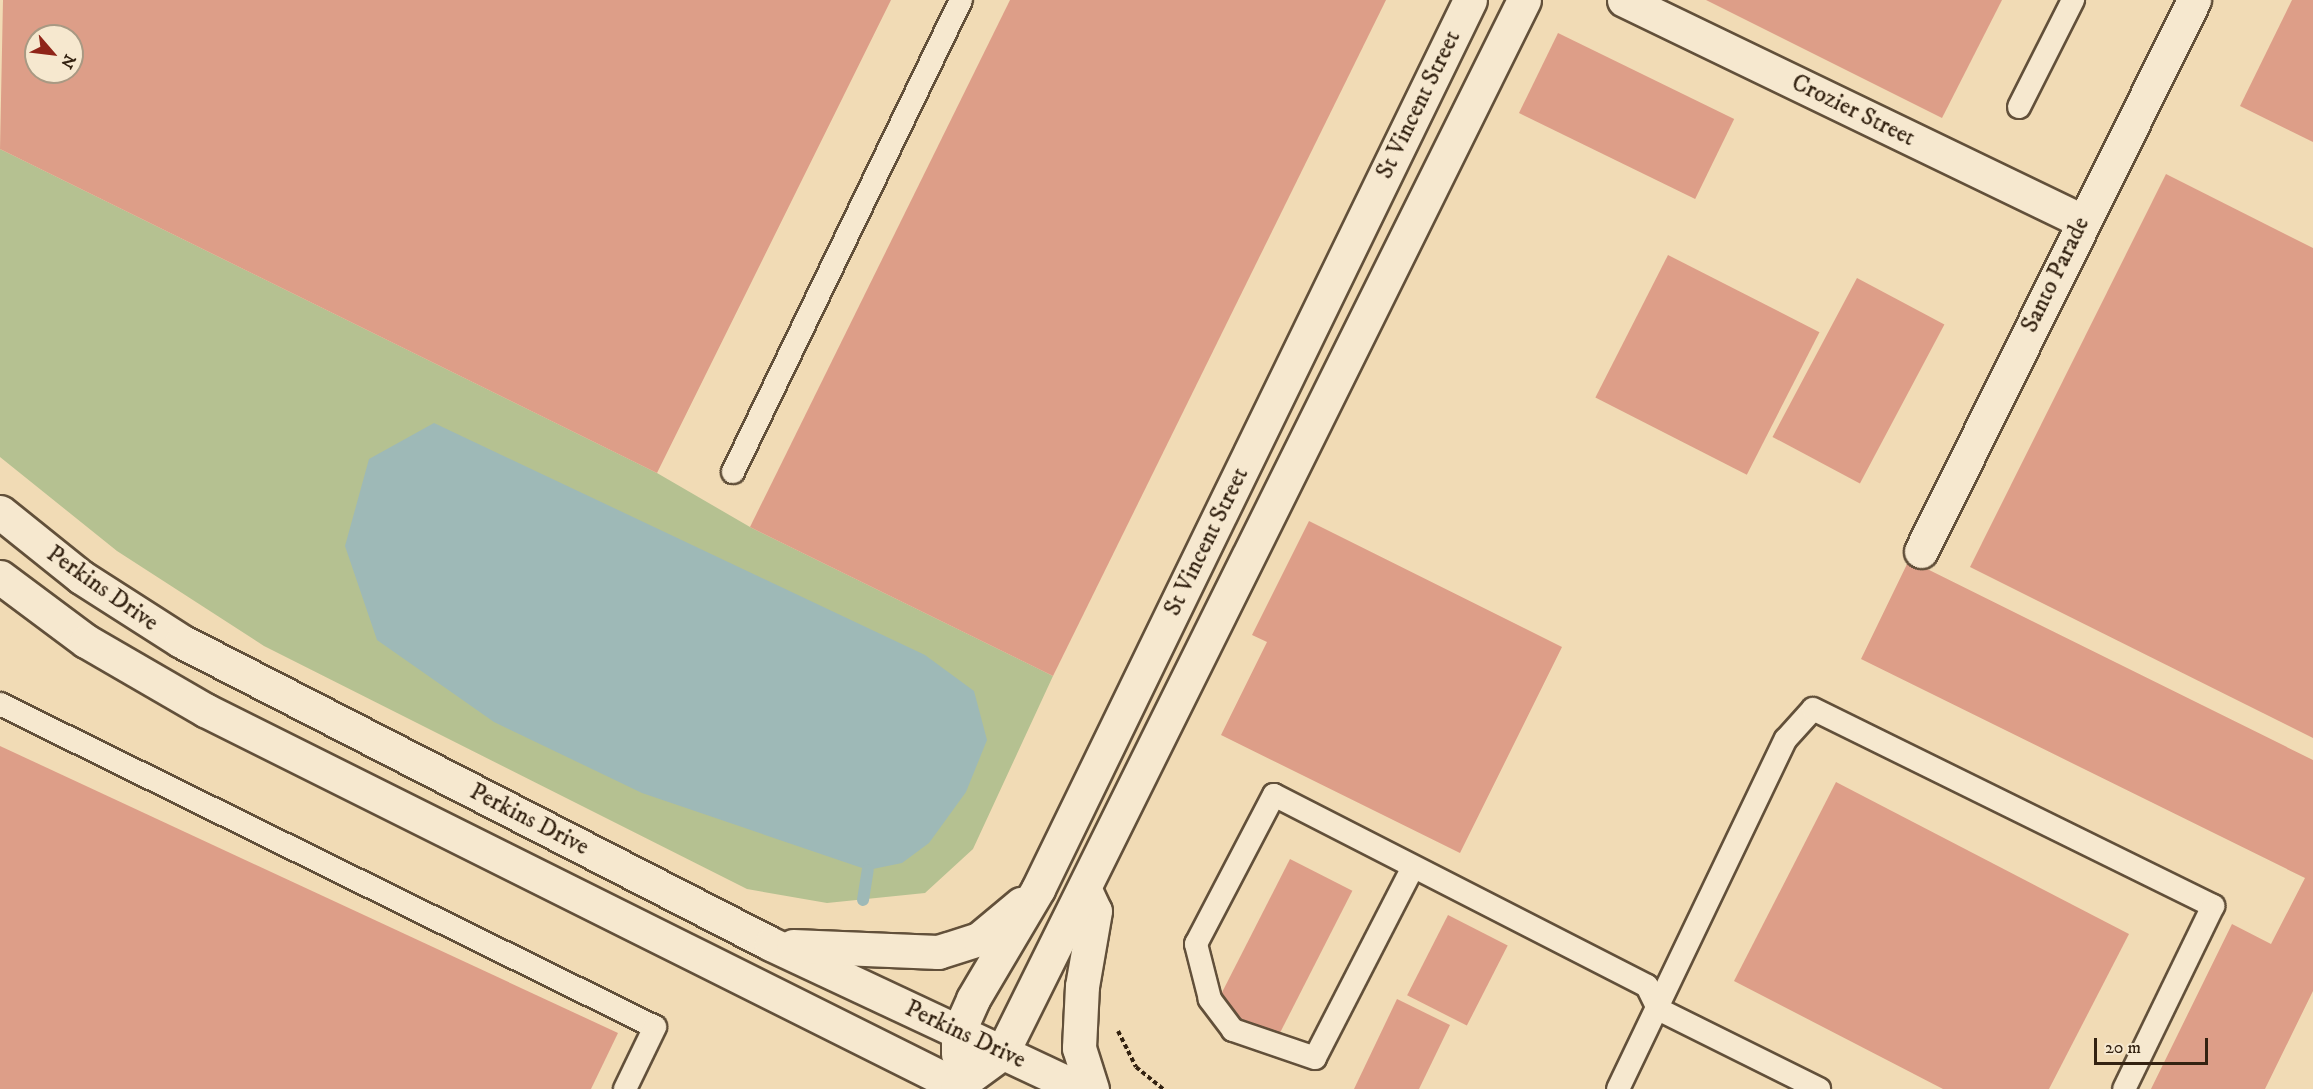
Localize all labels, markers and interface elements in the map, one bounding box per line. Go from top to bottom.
north arrow [24,24,84,84]
street label: St Vincent Street [1371,26,1467,184]
text: N [56,51,80,72]
street label: Crozier Street [1787,69,1919,153]
street label: Santo Parade [2016,213,2096,337]
street label: St Vincent Street [1159,463,1255,621]
street label: Perkins Drive [41,540,163,638]
street label: Perkins Drive [465,778,593,862]
street label: Perkins Drive [900,995,1030,1075]
scale bar [2097,1026,2211,1064]
text: 20 m [2105,1037,2141,1059]

